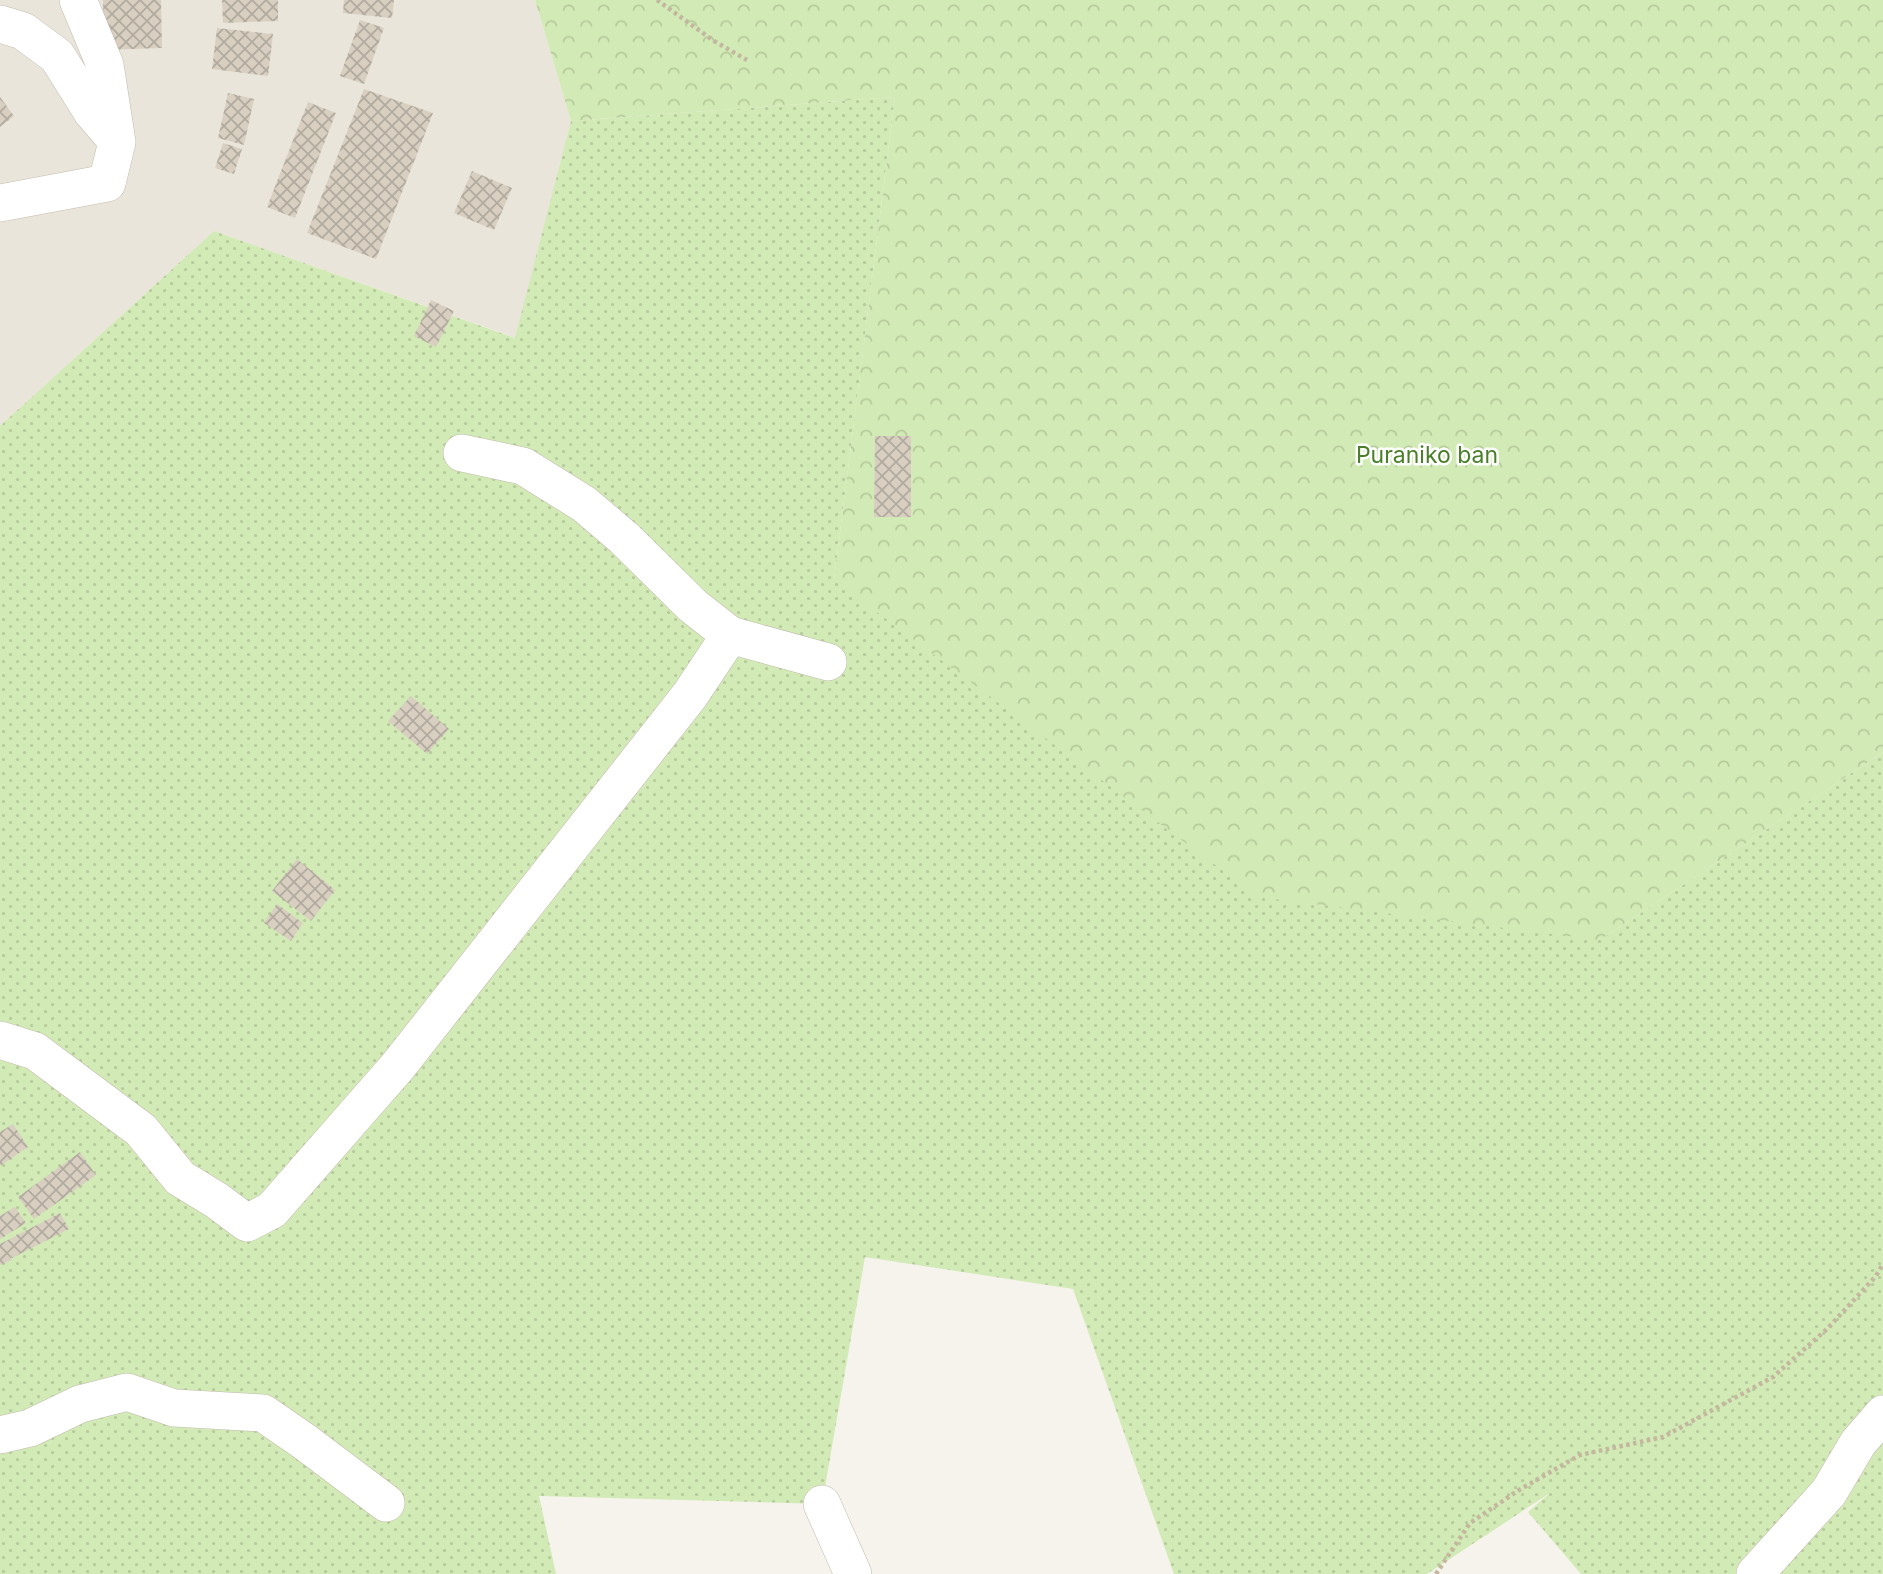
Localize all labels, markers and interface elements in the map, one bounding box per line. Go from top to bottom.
park label: Puraniko ban [1356,441,1498,469]

